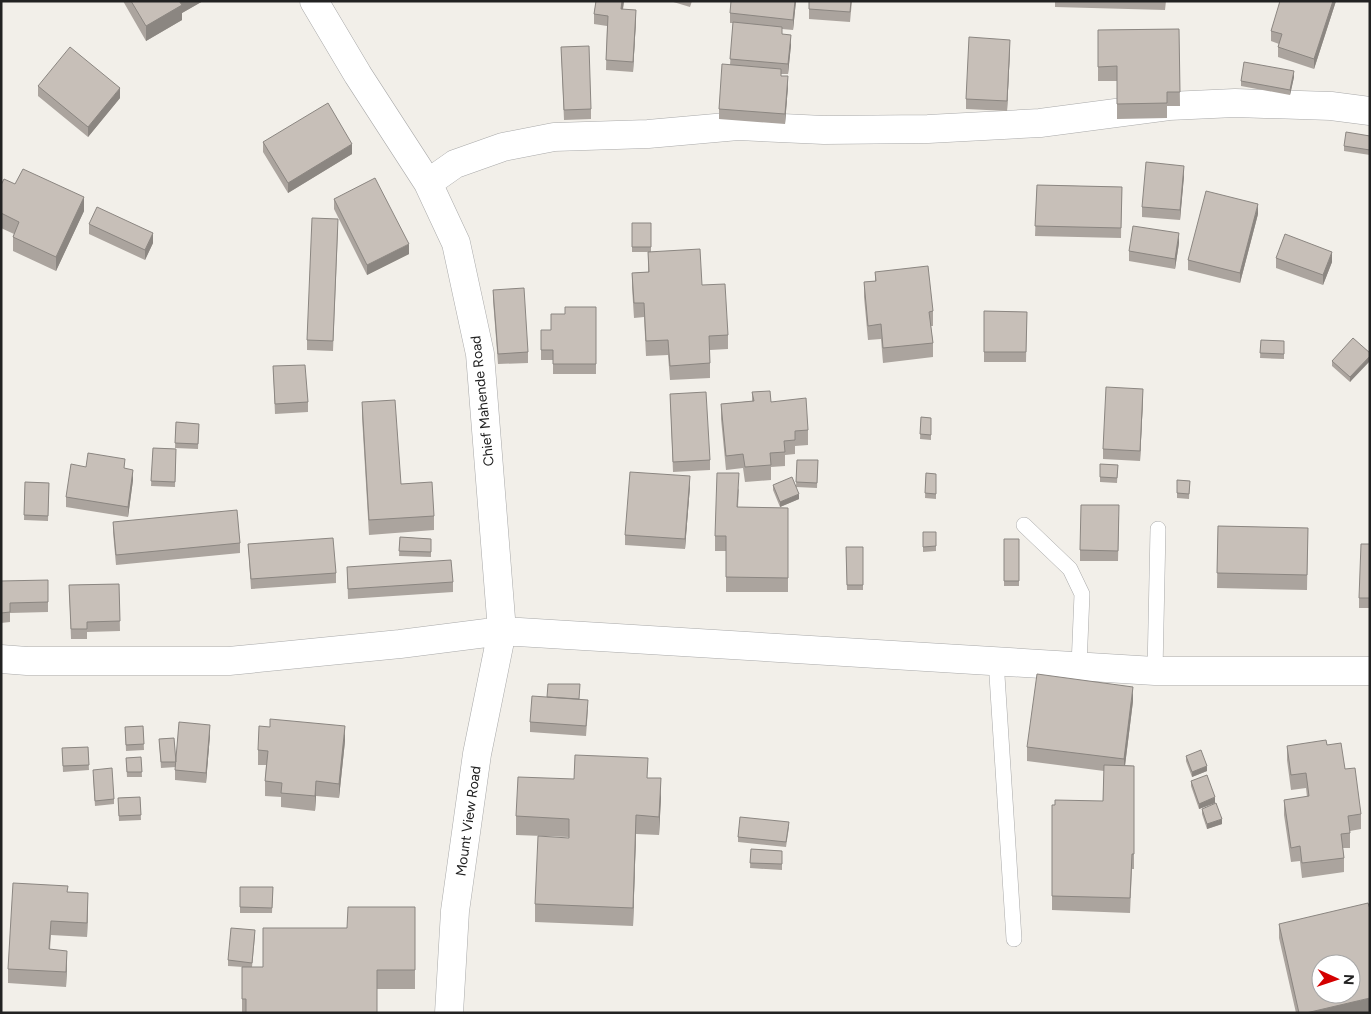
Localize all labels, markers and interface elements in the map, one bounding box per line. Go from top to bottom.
street label: Chief Mahende Road [467,335,498,467]
street label: Mount View Road [452,765,485,877]
north arrow [1311,954,1361,1004]
text: N [1340,974,1357,986]

